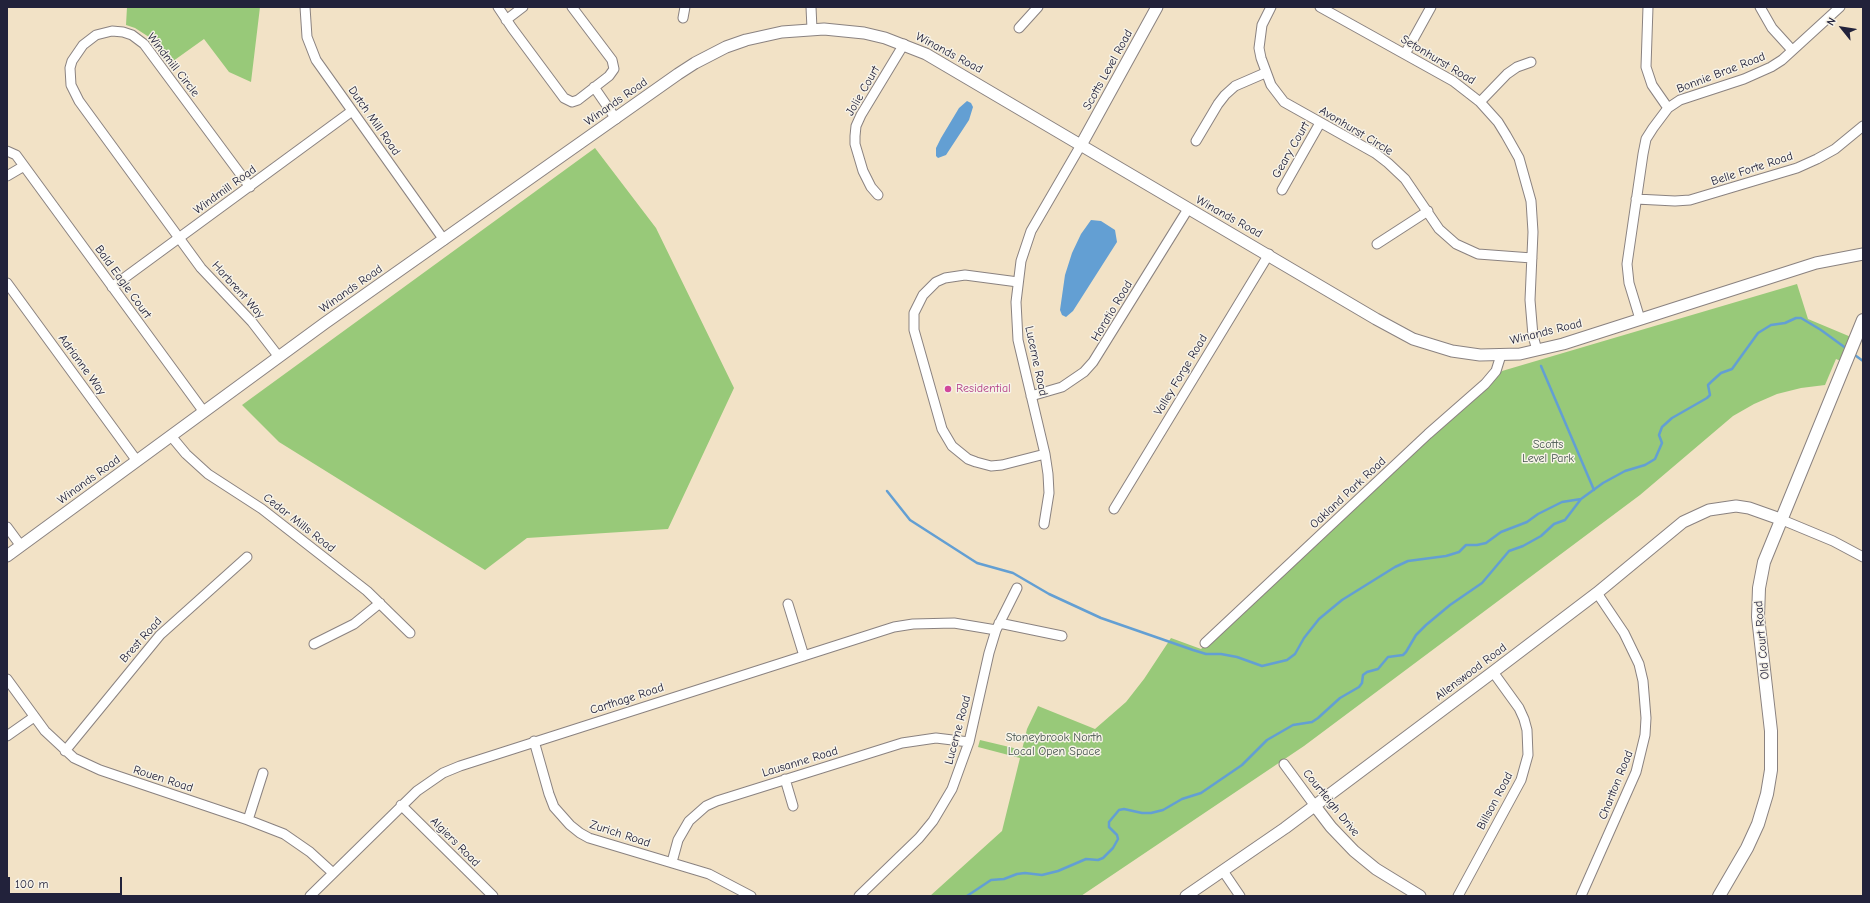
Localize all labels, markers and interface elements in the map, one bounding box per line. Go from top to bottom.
north arrow [1822,8,1862,48]
text: N [1824,15,1839,28]
street label: Scotts Level Road [1080,27,1136,113]
street label: Winands Road [913,29,985,77]
street label: Windmill Circle [144,30,202,100]
street label: Setonhurst Road [1398,32,1478,88]
street label: Bonnie Brae Road [1675,49,1767,97]
street label: Jolie Court [843,63,883,119]
street label: Winands Road [582,75,650,129]
street label: Dutch Mill Road [345,84,403,158]
street label: Avonhurst Circle [1317,103,1395,159]
street label: Geary Court [1269,119,1313,181]
street label: Belle Forte Road [1709,149,1795,189]
street label: Windmill Road [191,162,259,218]
street label: Winands Road [1193,193,1265,241]
street label: Bald Eagle Court [92,243,154,321]
street label: Harbrent Way [209,258,267,322]
street label: Winands Road [317,262,385,316]
street label: Horatio Road [1088,278,1136,344]
street label: Winands Road [1508,316,1584,348]
street label: Lucerne Road [1022,325,1050,397]
street label: Adrianne Way [55,332,109,398]
street label: Valley Forge Road [1151,332,1211,418]
place label: Residential [956,382,1011,396]
marker: Residential [943,384,953,394]
park label: Scotts Level Park [1522,438,1574,466]
street label: Winands Road [55,452,123,508]
street label: Oakland Park Road [1307,454,1389,532]
street label: Cedar Mills Road [260,490,338,556]
street label: Old Court Road [1751,600,1773,680]
street label: Brest Road [117,614,165,666]
street label: Allenswood Road [1432,640,1510,704]
street label: Carthage Road [588,680,666,718]
street label: Lucerne Road [942,694,974,766]
park label: Stoneybrook North Local Open Space [1006,731,1102,759]
street label: Lausanne Road [760,744,840,780]
street label: Charlton Road [1596,748,1636,822]
street label: Rouen Road [131,763,195,795]
street label: Courtleigh Drive [1300,767,1362,839]
street label: Billson Road [1474,770,1516,832]
street label: Algiers Road [427,814,483,870]
street label: Zurich Road [588,817,652,851]
scale bar [10,869,124,895]
text: 100 m [15,877,48,891]

